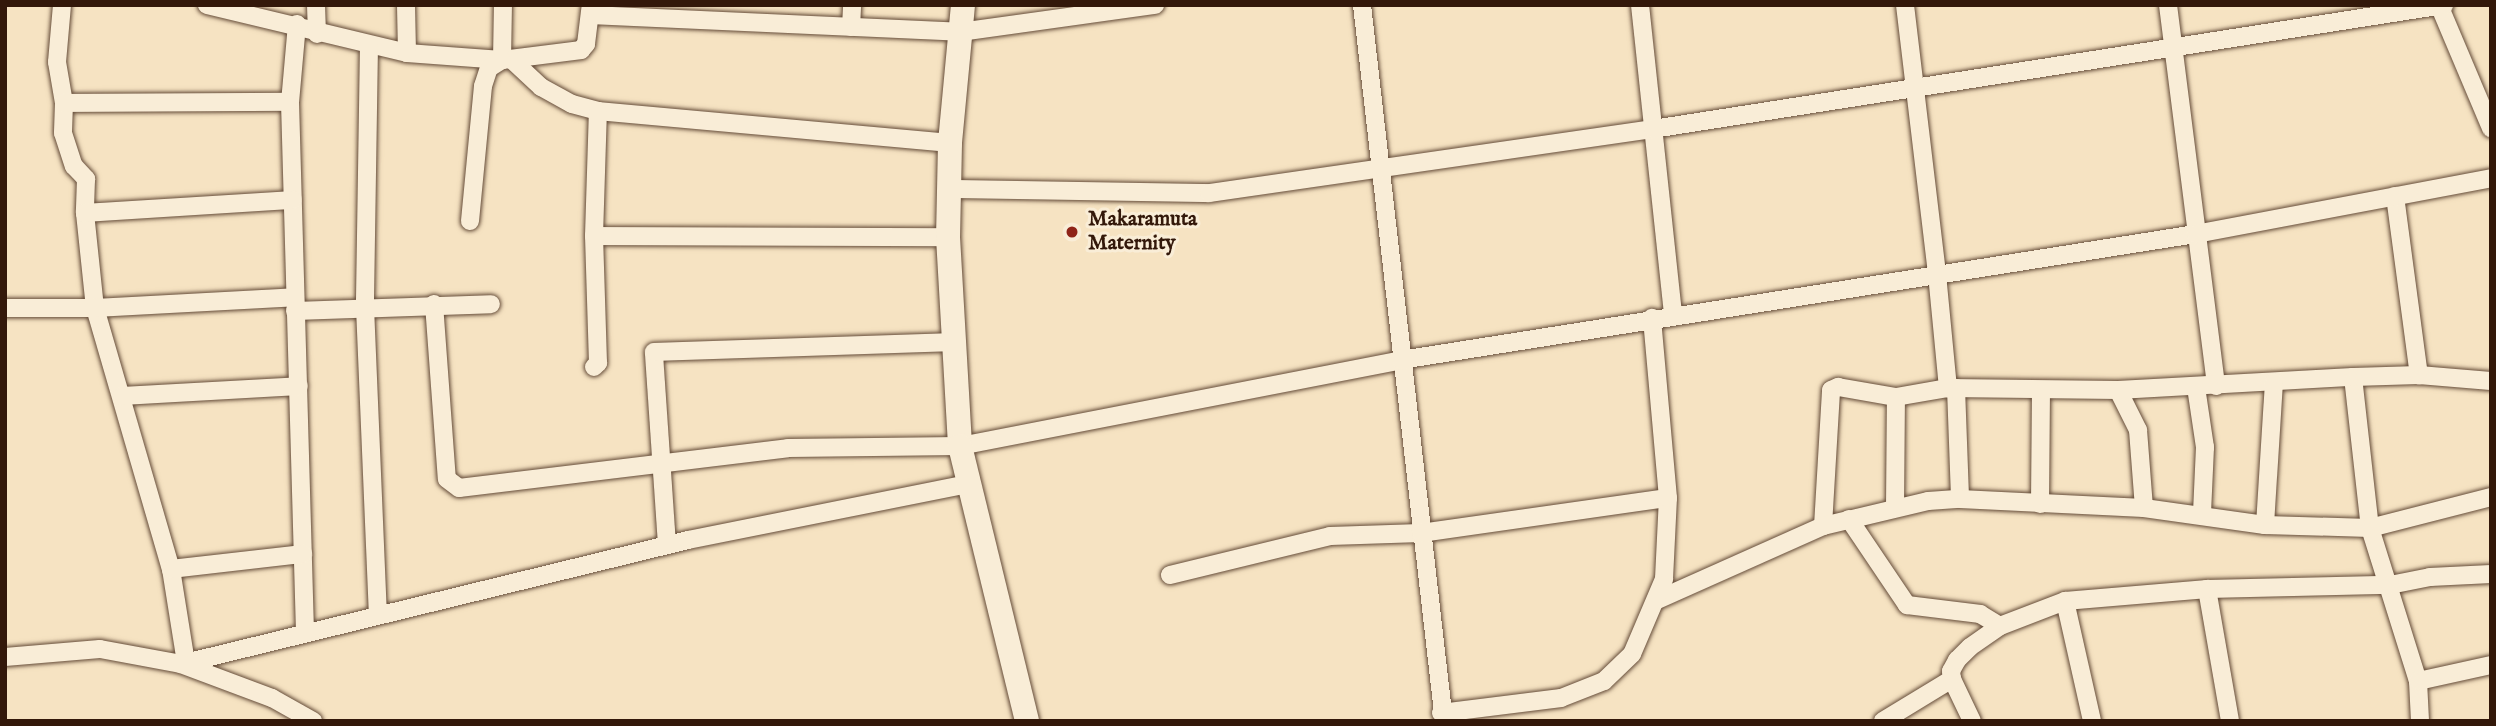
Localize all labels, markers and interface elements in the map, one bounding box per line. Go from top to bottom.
place label: Makaramuta Maternity [1088,207,1197,257]
marker: Makaramuta Maternity [1062,222,1082,242]

